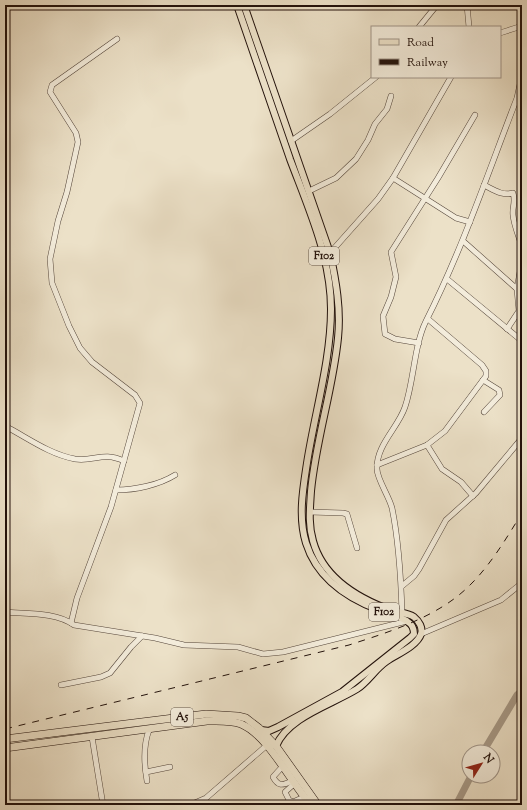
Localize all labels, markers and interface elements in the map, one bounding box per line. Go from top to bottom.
legend [371,26,501,78]
text: Road [407,34,434,52]
text: Railway [407,54,448,72]
road number: F102 [309,247,339,265]
road number: F102 [369,603,399,621]
road number: A5 [171,708,193,726]
north arrow [461,744,501,784]
text: N [479,749,497,767]

